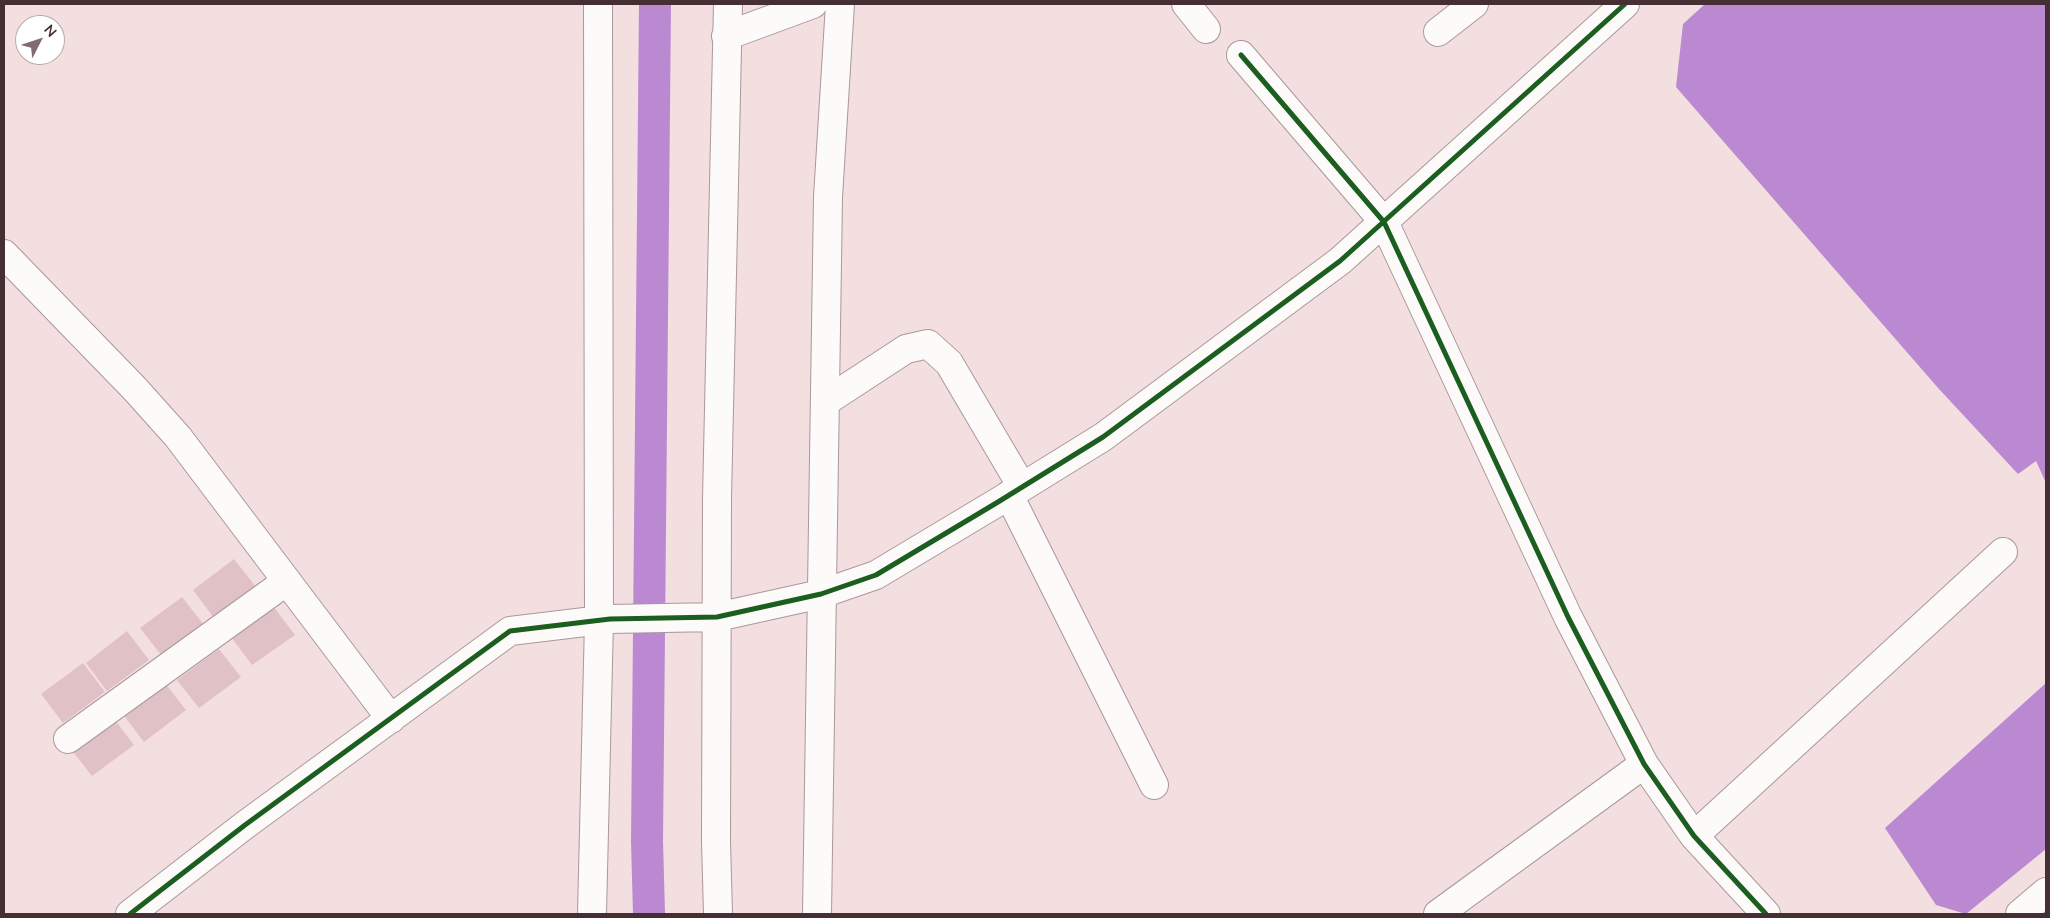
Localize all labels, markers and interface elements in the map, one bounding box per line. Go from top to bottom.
north arrow [15,15,65,65]
text: N [40,21,61,41]

